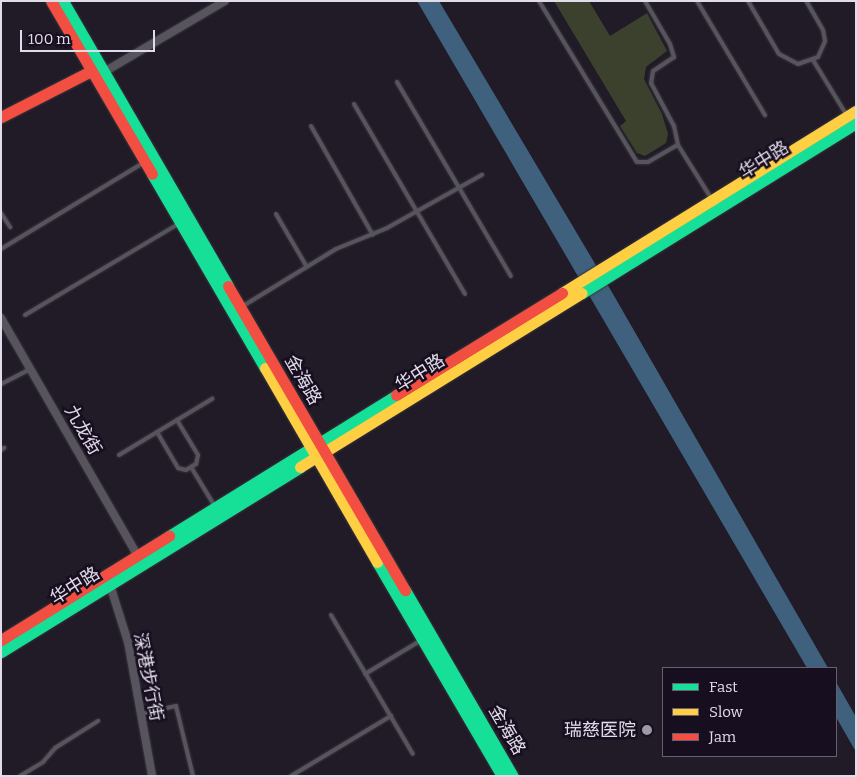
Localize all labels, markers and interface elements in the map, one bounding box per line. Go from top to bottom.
scale bar [22,20,158,52]
text: 100 m [28,30,71,48]
street label: 华中路 [735,137,793,183]
street label: 华中路 [391,350,449,396]
street label: 金海路 [280,351,326,409]
street label: 九龙街 [60,401,106,459]
street label: 华中路 [46,563,104,609]
street label: 深港步行街 [129,631,167,723]
legend [662,667,837,757]
text: Fast [709,678,738,696]
street label: 金海路 [484,701,530,759]
text: Slow [709,703,743,721]
place label: 瑞慈医院 [564,719,636,741]
marker: 瑞慈医院 [640,723,654,737]
text: Jam [709,728,736,746]

